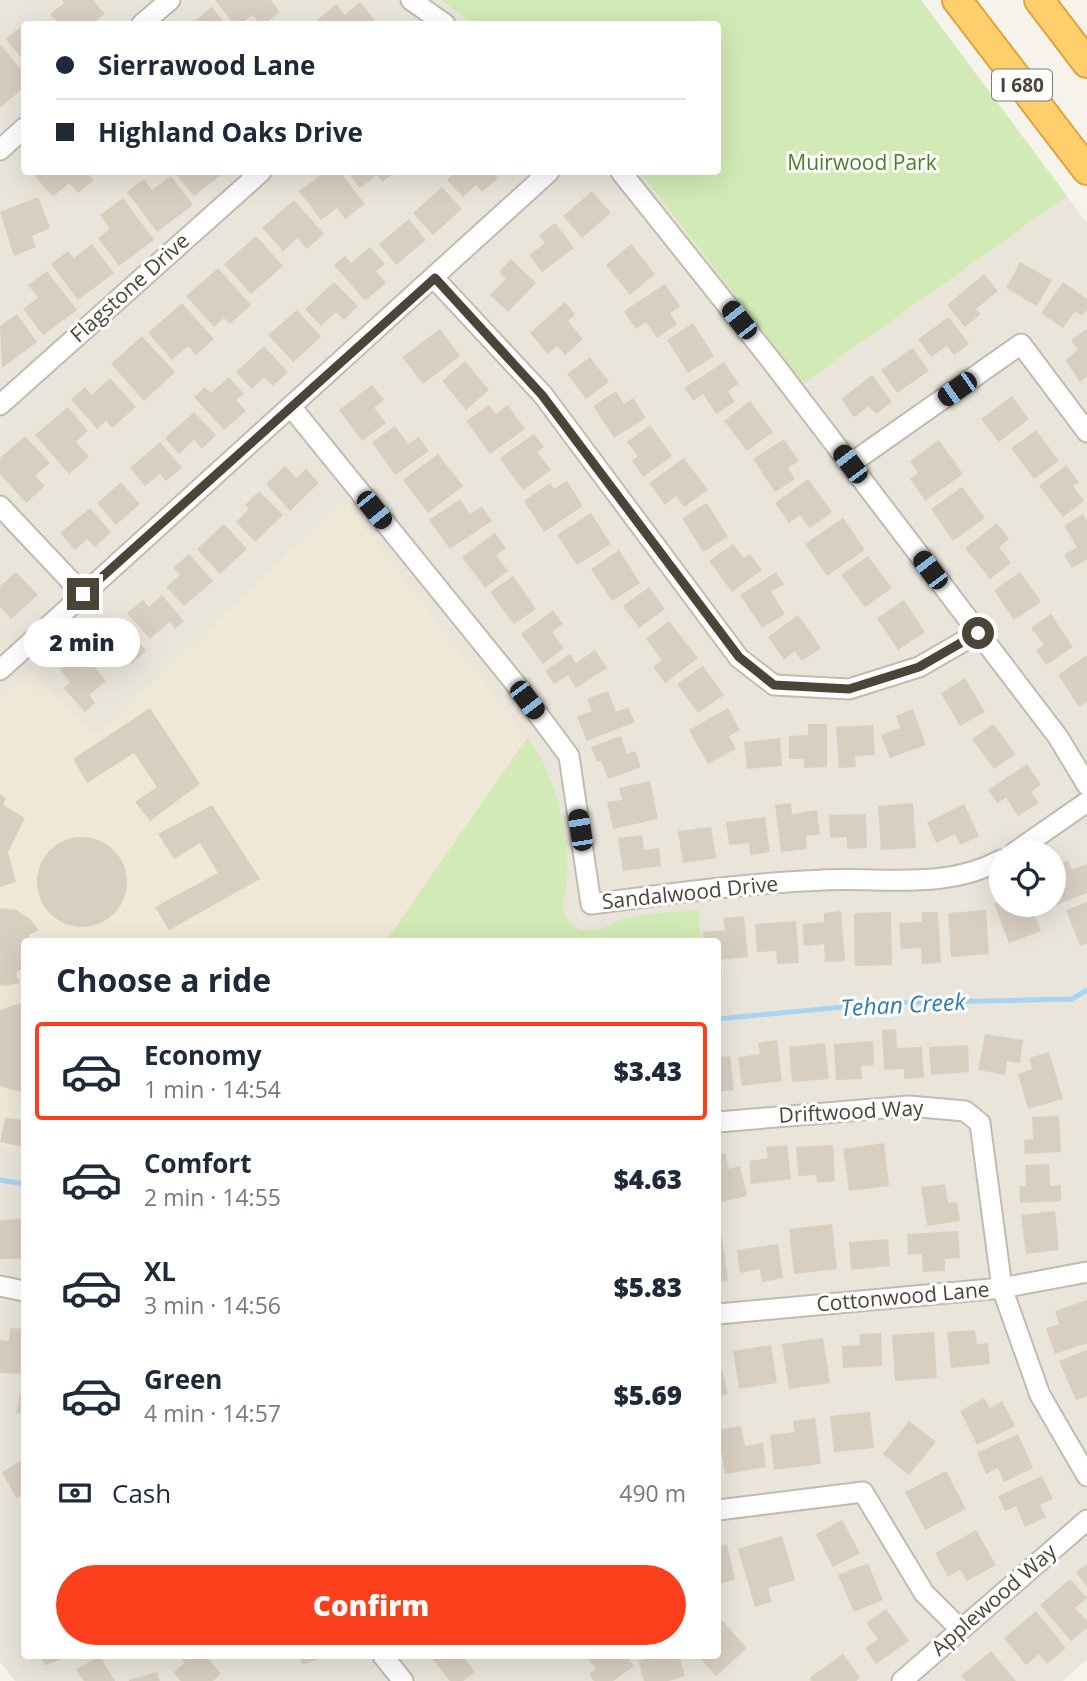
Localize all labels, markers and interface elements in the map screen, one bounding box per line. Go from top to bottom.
text: Sierrawood Lane [98,47,315,83]
road number: I 680 [992,69,1052,100]
text: Highland Oaks Drive [98,114,363,150]
park label: Muirwood Park [787,148,937,176]
street label: Flagstone Drive [64,226,195,348]
car [718,297,761,343]
car [934,368,981,410]
car [829,441,872,487]
car [353,487,396,533]
car [909,547,952,593]
route end [67,578,99,610]
route start [962,617,994,649]
callout: 2 min [25,618,141,668]
text: 2 min [49,626,115,658]
car [506,677,549,723]
car [567,808,594,852]
map controls [989,840,1066,917]
button: locate [989,840,1066,917]
street label: Sandalwood Drive [600,869,779,915]
text: Choose a ride [56,958,271,1001]
water label: Tehan Creek [840,985,967,1023]
text: Economy [144,1037,262,1073]
icon: car [60,1040,123,1103]
text: $3.43 [614,1053,682,1089]
text: 1 min · 14:54 [144,1073,281,1105]
street label: Driftwood Way [778,1093,925,1129]
text: Comfort [144,1145,251,1181]
icon: car [60,1148,123,1211]
text: $4.63 [614,1161,682,1197]
text: 2 min · 14:55 [144,1181,281,1213]
text: XL [144,1253,176,1289]
icon: car [60,1256,123,1319]
text: $5.83 [614,1269,682,1305]
street label: Cottonwood Lane [815,1274,991,1318]
text: 3 min · 14:56 [144,1289,281,1321]
text: Green [144,1361,222,1397]
icon: car [60,1364,123,1427]
text: $5.69 [614,1377,682,1413]
text: 4 min · 14:57 [144,1397,281,1429]
icon: cash [56,1474,94,1512]
text: Cash [112,1475,171,1511]
text: 490 m [619,1477,686,1509]
street label: Applewood Way [925,1537,1062,1661]
button: Confirm [56,1565,686,1645]

